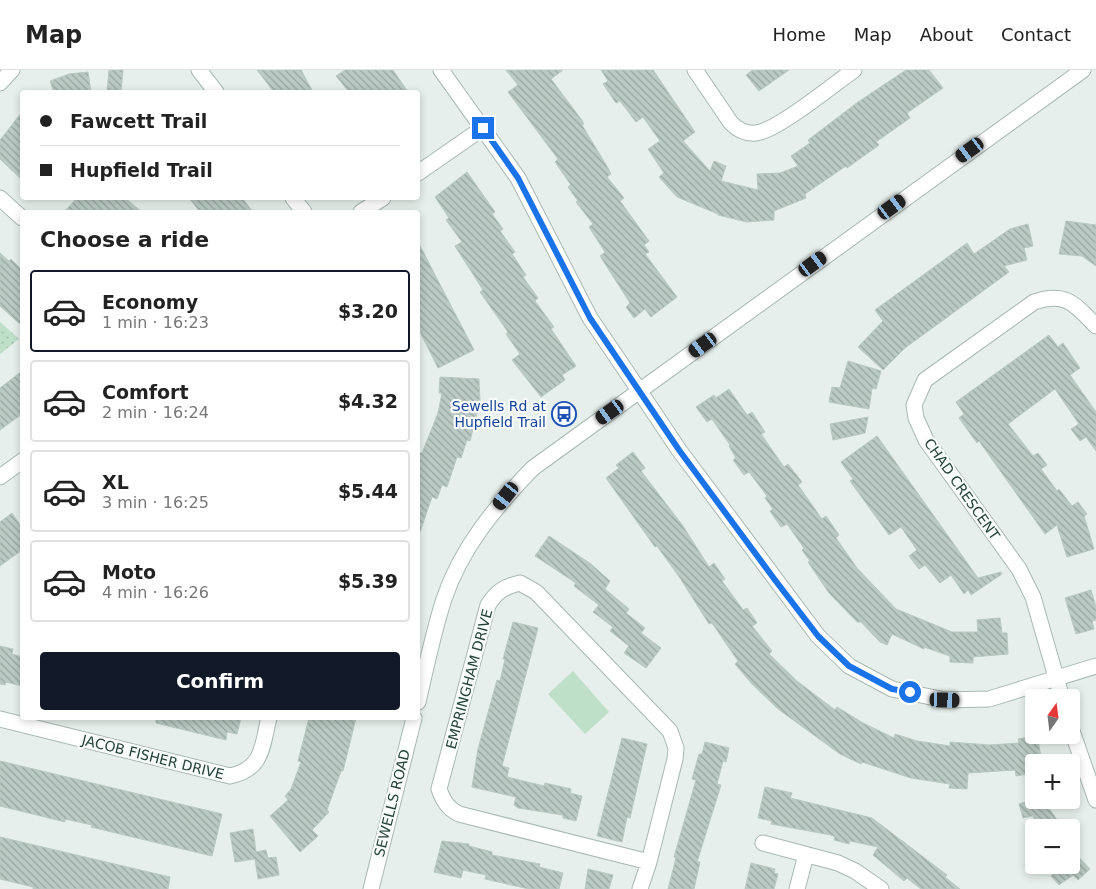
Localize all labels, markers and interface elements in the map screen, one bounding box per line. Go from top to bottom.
text: Map [25,21,82,49]
text: Home [773,24,826,45]
text: Map [854,24,892,45]
text: About [920,24,973,45]
text: Contact [1001,24,1071,45]
text: Fawcett Trail [70,110,207,132]
route end [472,117,494,139]
car [953,135,986,165]
text: Hupfield Trail [70,159,213,181]
car [875,192,908,222]
text: Choose a ride [40,227,209,252]
car [796,249,829,279]
icon: car [42,289,87,334]
text: Economy [102,291,198,313]
text: $3.20 [338,300,398,322]
text: 1 min · 16:23 [102,313,209,332]
car [686,330,719,360]
icon: car [42,379,87,424]
text: Comfort [102,381,189,403]
text: $4.32 [338,390,398,412]
car [593,397,626,427]
place label: Sewells Rd at Hupfield Trail [452,398,546,430]
bus stop icon: Sewells Rd at Hupfield Trail [551,401,577,427]
text: 2 min · 16:24 [102,403,209,422]
street label: CHAD CRESCENT [921,435,1003,543]
icon: car [42,469,87,514]
text: XL [102,471,129,493]
text: $5.44 [338,480,398,502]
car [490,480,521,512]
text: 3 min · 16:25 [102,493,209,512]
icon: car [42,559,87,604]
text: Moto [102,561,156,583]
text: $5.39 [338,570,398,592]
text: 4 min · 16:26 [102,583,209,602]
street label: EMPRINGHAM DRIVE [443,607,495,751]
button: Confirm [40,652,400,710]
route start [899,681,921,703]
north arrow [1025,689,1080,744]
map controls [1025,689,1080,874]
car [929,692,960,708]
street label: JACOB FISHER DRIVE [79,731,226,782]
street label: SEWELLS ROAD [371,748,413,858]
button: + [1025,754,1080,809]
button: − [1025,819,1080,874]

